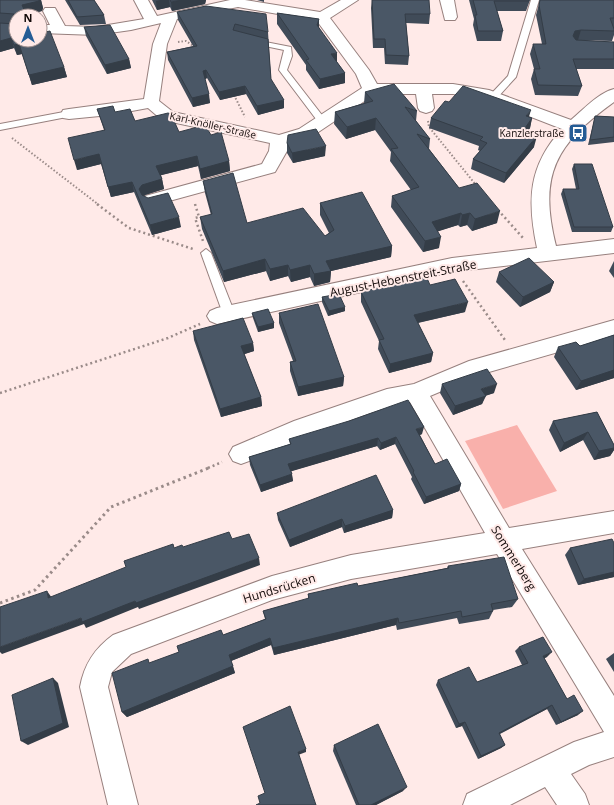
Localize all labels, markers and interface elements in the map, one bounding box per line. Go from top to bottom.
north arrow [8,8,48,48]
text: N [24,10,32,25]
street label: Karl-Knöller-Straße [168,108,258,142]
bus stop icon: Kanzlerstraße [567,122,589,144]
place label: Kanzlerstraße [499,126,564,140]
street label: August-Hebenstreit-Straße [328,255,478,301]
street label: Sommerberg [487,522,541,594]
street label: Hundsrücken [241,569,317,607]

